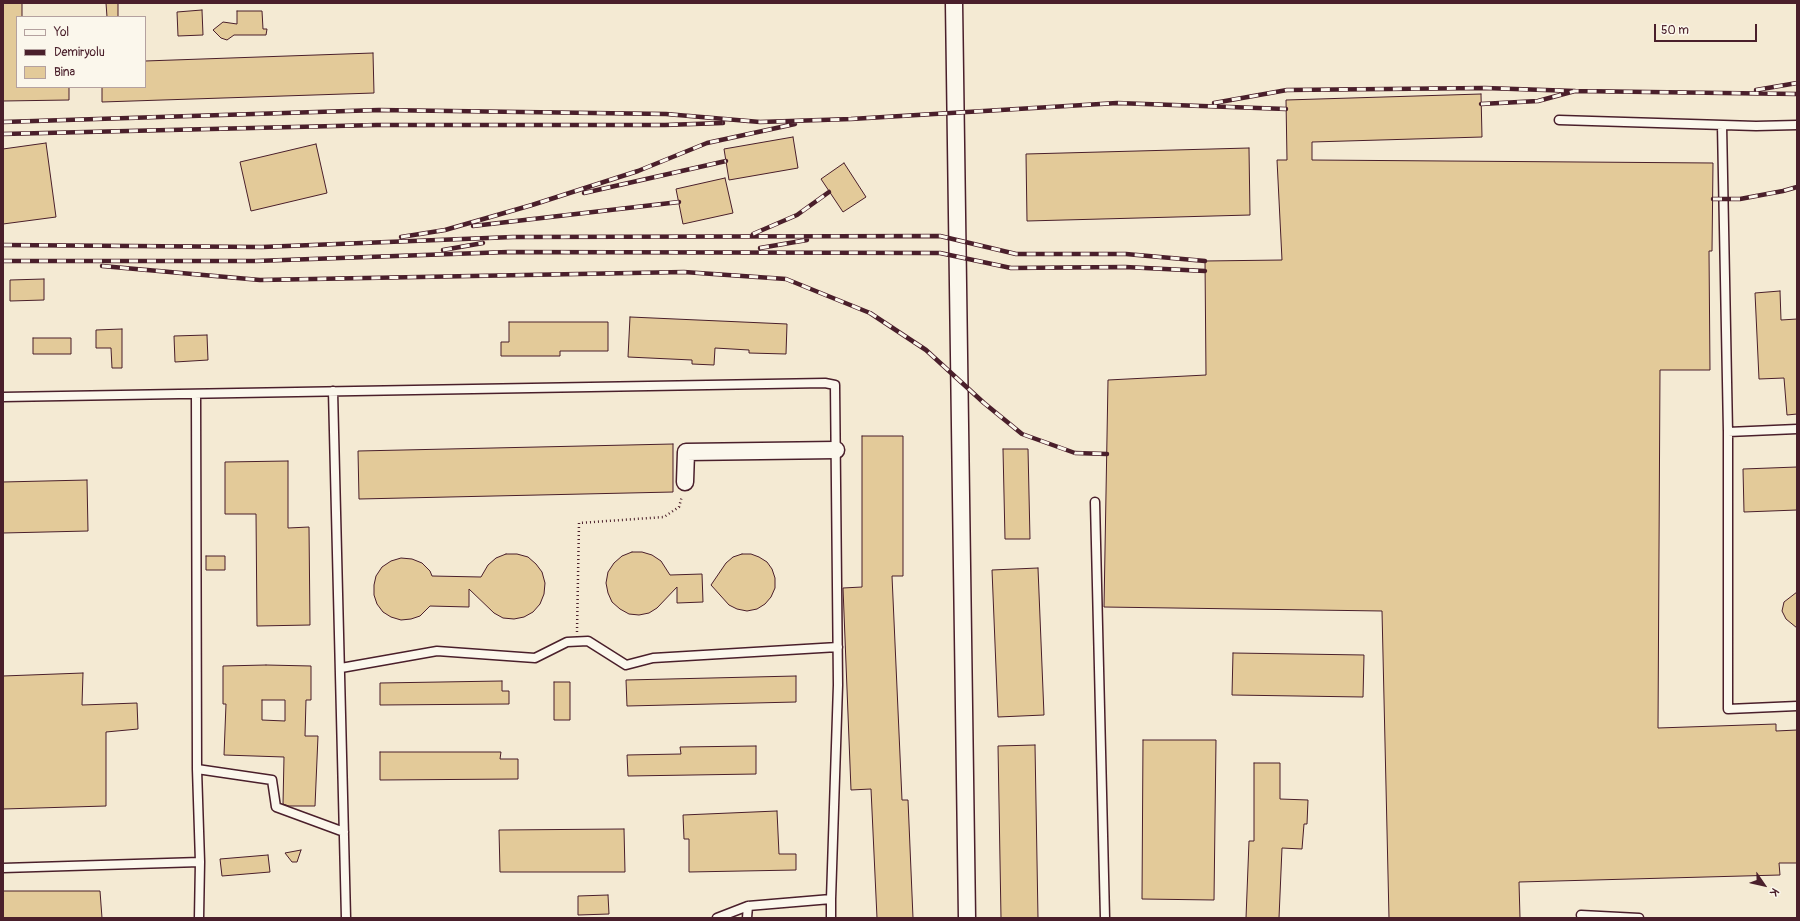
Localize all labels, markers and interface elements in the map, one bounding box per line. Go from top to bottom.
legend [16,16,146,88]
scale bar [1656,16,1759,42]
text: 50 m [1661,23,1689,38]
text: Yol [54,25,69,40]
text: Demiryolu [54,45,105,60]
text: Bina [54,65,75,80]
north arrow [1744,865,1784,905]
text: K [1767,886,1782,898]

